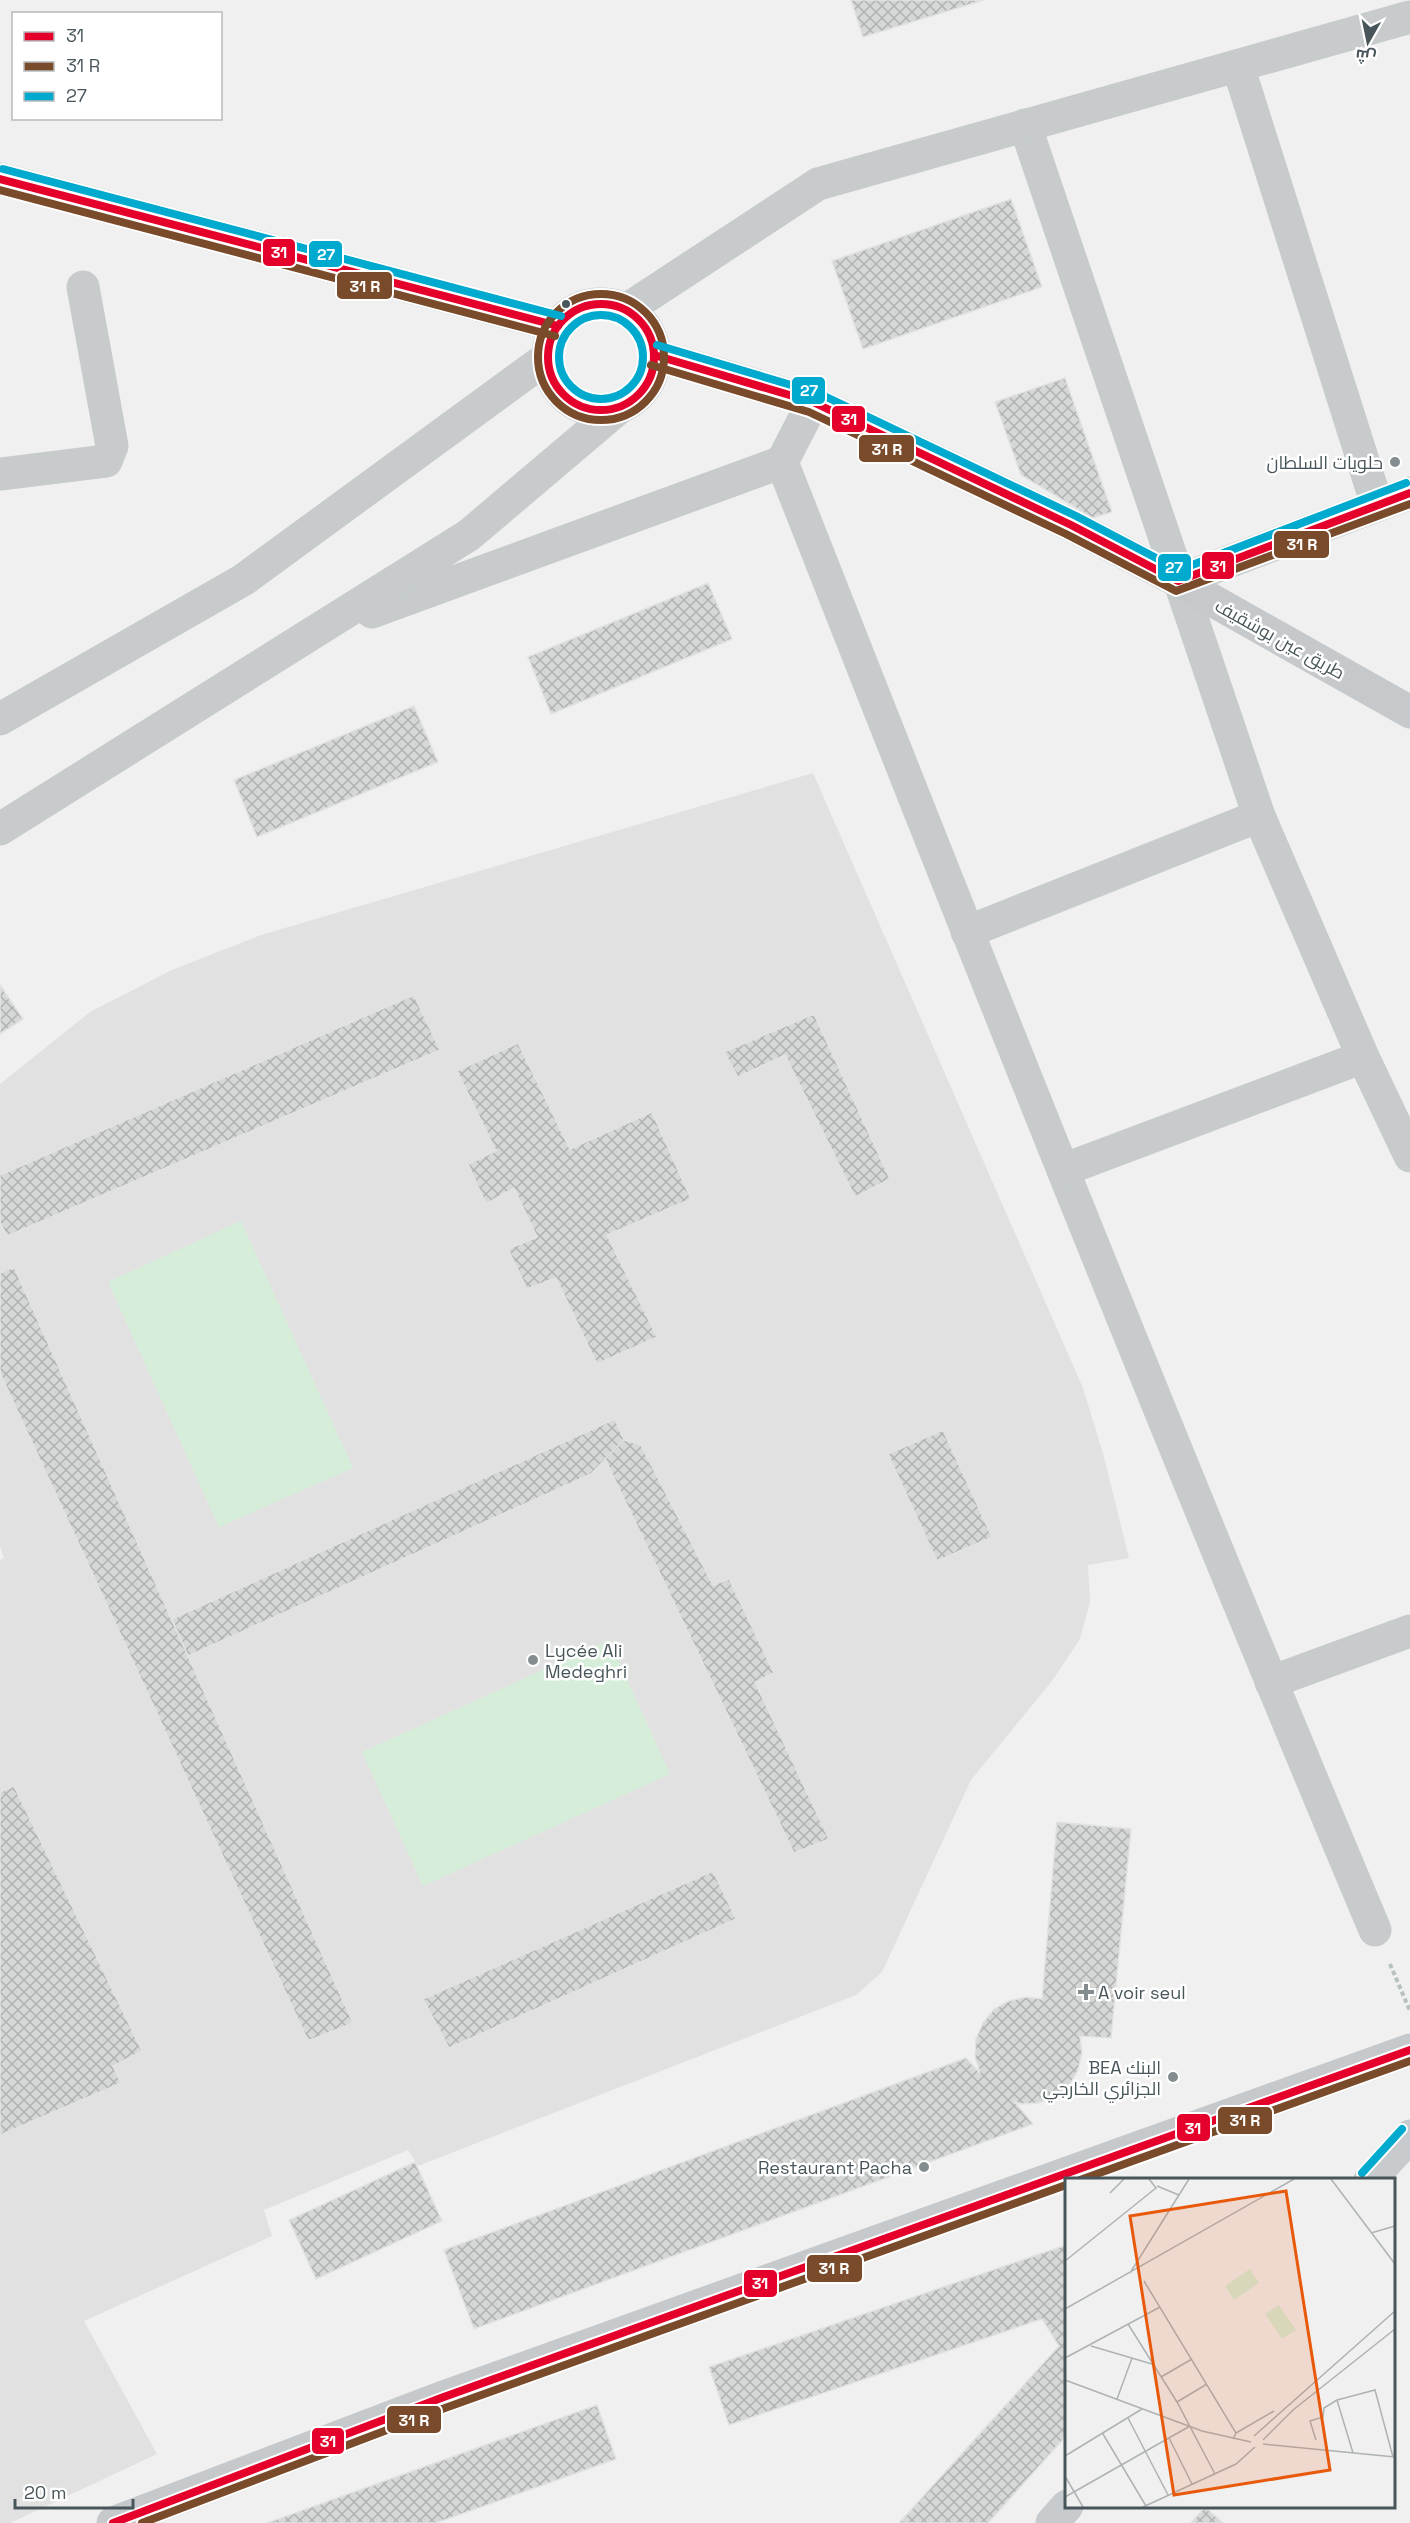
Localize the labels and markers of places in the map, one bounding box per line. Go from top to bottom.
unlabelled marker [560,298,572,310]
place label: حلويات السلطان [1267,451,1383,474]
marker: حلويات السلطان [1388,455,1402,469]
place label: Lycée Ali Medeghri [545,1639,627,1683]
marker: Lycée Ali Medeghri [526,1653,540,1667]
place label: A voir seul [1098,1981,1186,2004]
marker: A voir seul [1079,1985,1093,1999]
place label: BEA البنك الجزائري الخارجي [1043,2056,1161,2103]
marker: BEA البنك الجزائري الخارجي [1166,2070,1180,2084]
place label: Restaurant Pacha [758,2156,912,2179]
marker: Restaurant Pacha [917,2160,931,2174]

